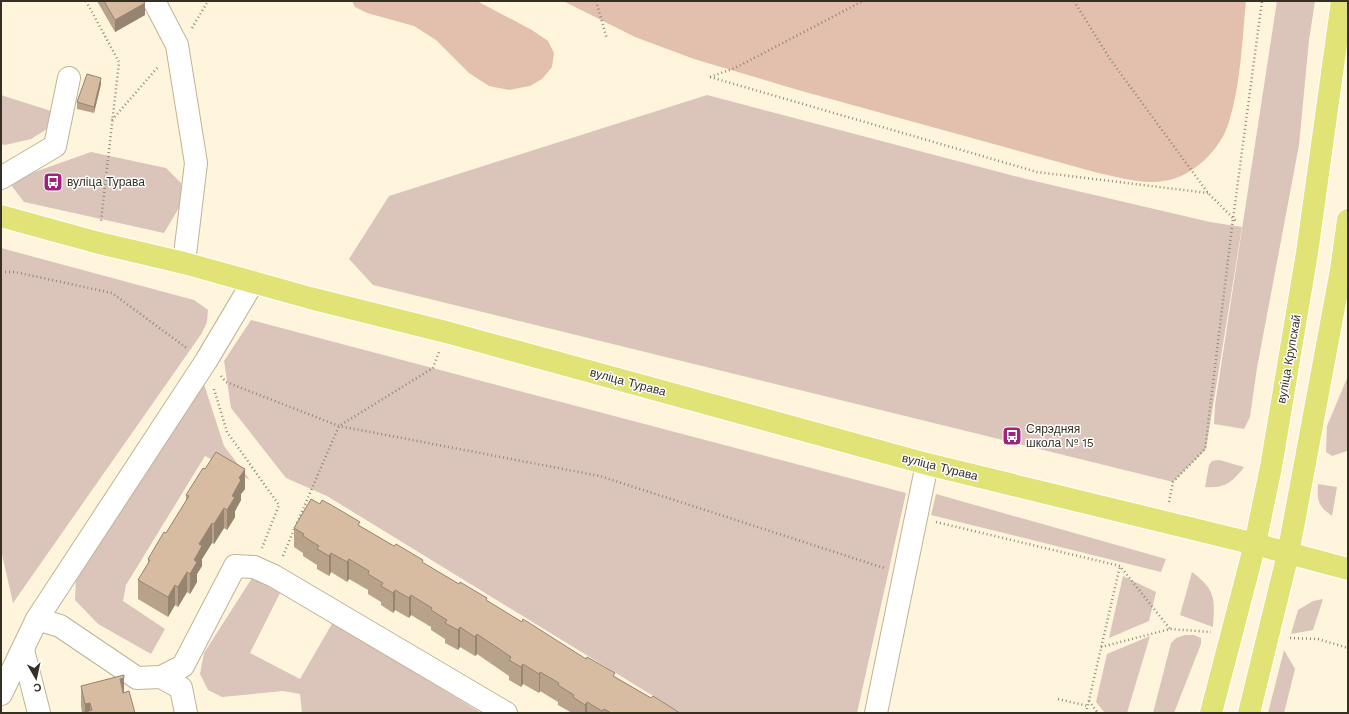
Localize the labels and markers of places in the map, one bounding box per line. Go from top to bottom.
bus stop icon: вуліца Турава [42,171,64,193]
place label: вуліца Турава [67,175,145,189]
place label: Сярэдняя школа № 15 [1026,422,1094,450]
bus stop icon: Сярэдняя школа № 15 [1001,425,1023,447]

